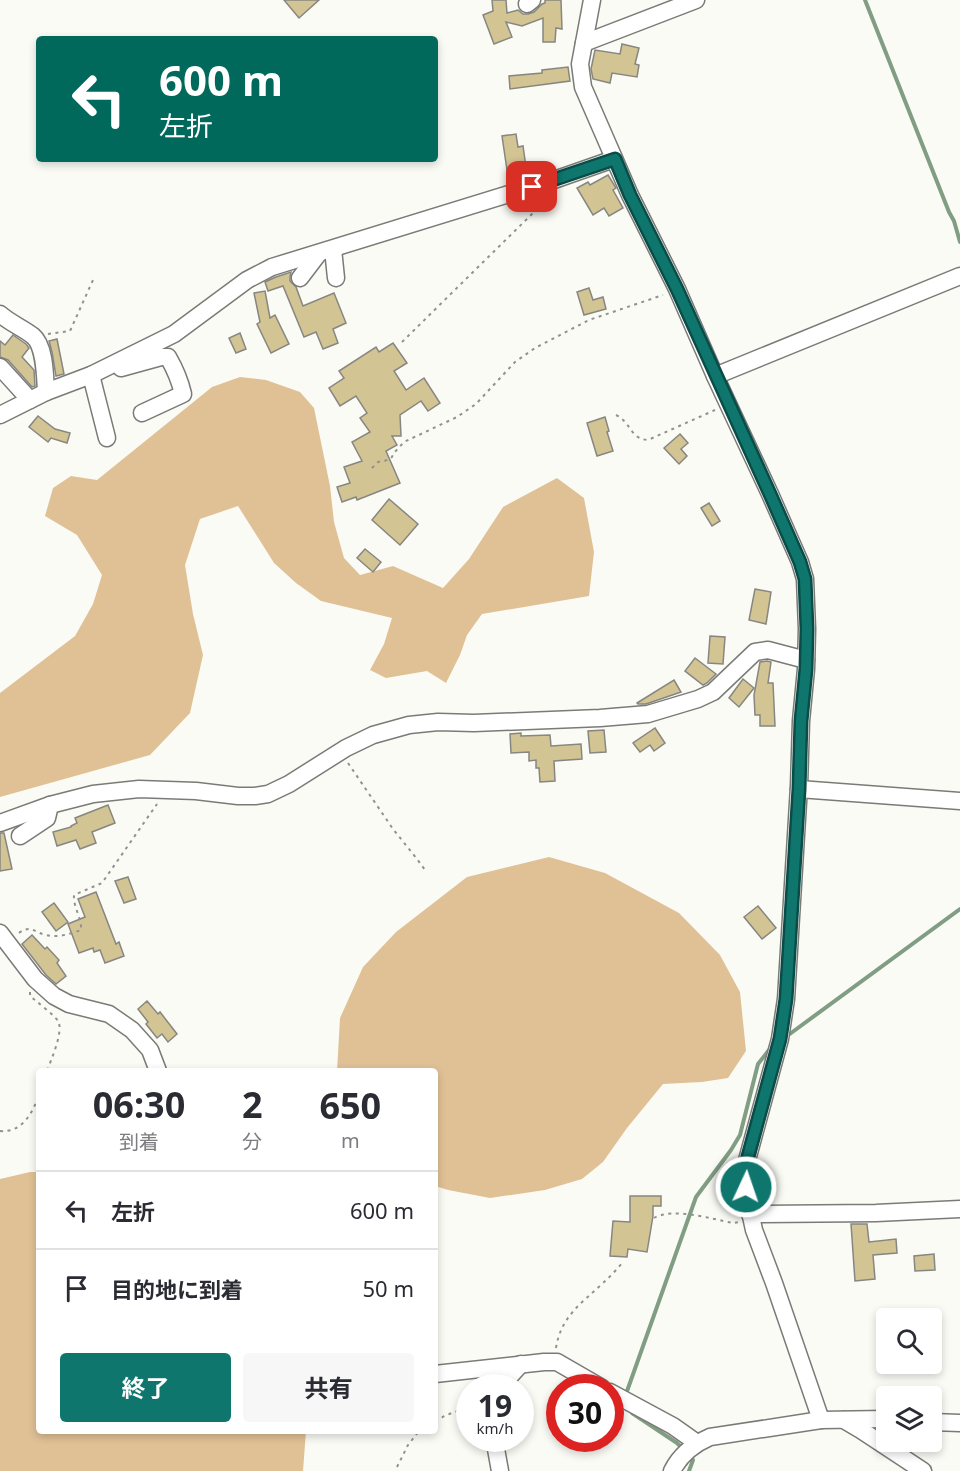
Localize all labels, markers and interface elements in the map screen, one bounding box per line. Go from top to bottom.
text: 600 m [159,51,283,108]
icon: left [60,60,138,138]
text: 左折 [159,107,213,144]
pin [506,161,557,212]
icon: arrive [515,170,548,203]
text: 06:30 [93,1080,185,1129]
text: 2 [242,1080,263,1129]
text: 650 [319,1081,381,1130]
text: m [341,1127,360,1154]
text: 到着 [119,1128,159,1155]
text: 分 [242,1128,262,1155]
position arrow [714,1155,778,1219]
icon: left [60,1194,93,1227]
text: 600 m [350,1195,414,1225]
text: 左折 [111,1196,155,1226]
icon: arrive [60,1272,93,1305]
text: 50 m [363,1273,414,1303]
text: 目的地に到着 [111,1274,243,1304]
map controls [876,1308,942,1452]
button: search [876,1308,942,1374]
button: 終了 [60,1353,231,1422]
button: 共有 [243,1353,414,1422]
speed limit sign: 30 [546,1374,624,1452]
text: 19 [478,1385,512,1426]
button: layers [876,1386,942,1452]
text: km/h [477,1418,513,1438]

